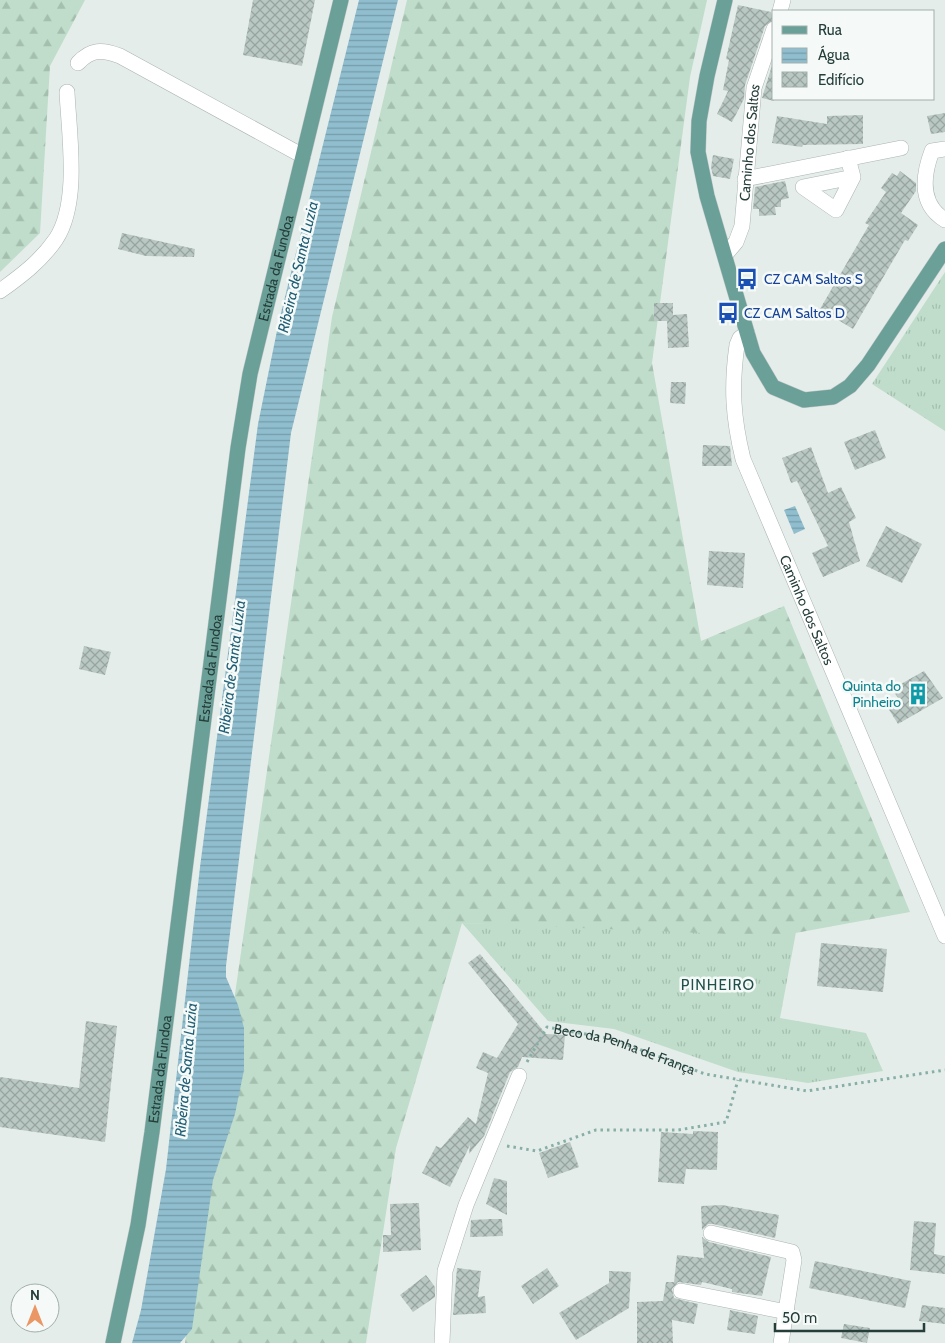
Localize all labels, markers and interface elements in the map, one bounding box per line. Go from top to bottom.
legend [772,10,935,100]
text: Rua [818,21,843,39]
text: Água [818,45,850,64]
text: Edifício [818,71,864,89]
street label: Caminho dos Saltos [735,81,764,202]
water label: Ribeira de Santa Luzia [274,200,322,334]
street label: Estrada da Fundoa [254,213,297,323]
bus stop icon: CZ CAM Saltos S [734,266,760,292]
place label: CZ CAM Saltos S [764,270,863,288]
bus stop icon: CZ CAM Saltos D [715,300,741,326]
place label: CZ CAM Saltos D [744,304,845,322]
street label: Caminho dos Saltos [776,552,838,668]
water label: Ribeira de Santa Luzia [215,599,249,735]
street label: Estrada da Fundoa [195,613,226,723]
place label: Quinta do Pinheiro [842,677,901,711]
building icon: Quinta do Pinheiro [905,681,931,707]
district label: PINHEIRO [681,976,755,994]
water label: Ribeira de Santa Luzia [171,1002,201,1138]
street label: Estrada da Fundoa [144,1014,176,1124]
street label: Beco da Penha de França [552,1019,698,1079]
north arrow [10,1283,60,1333]
text: N [30,1286,40,1304]
scale bar [775,1300,924,1332]
text: 50 m [782,1309,817,1327]

